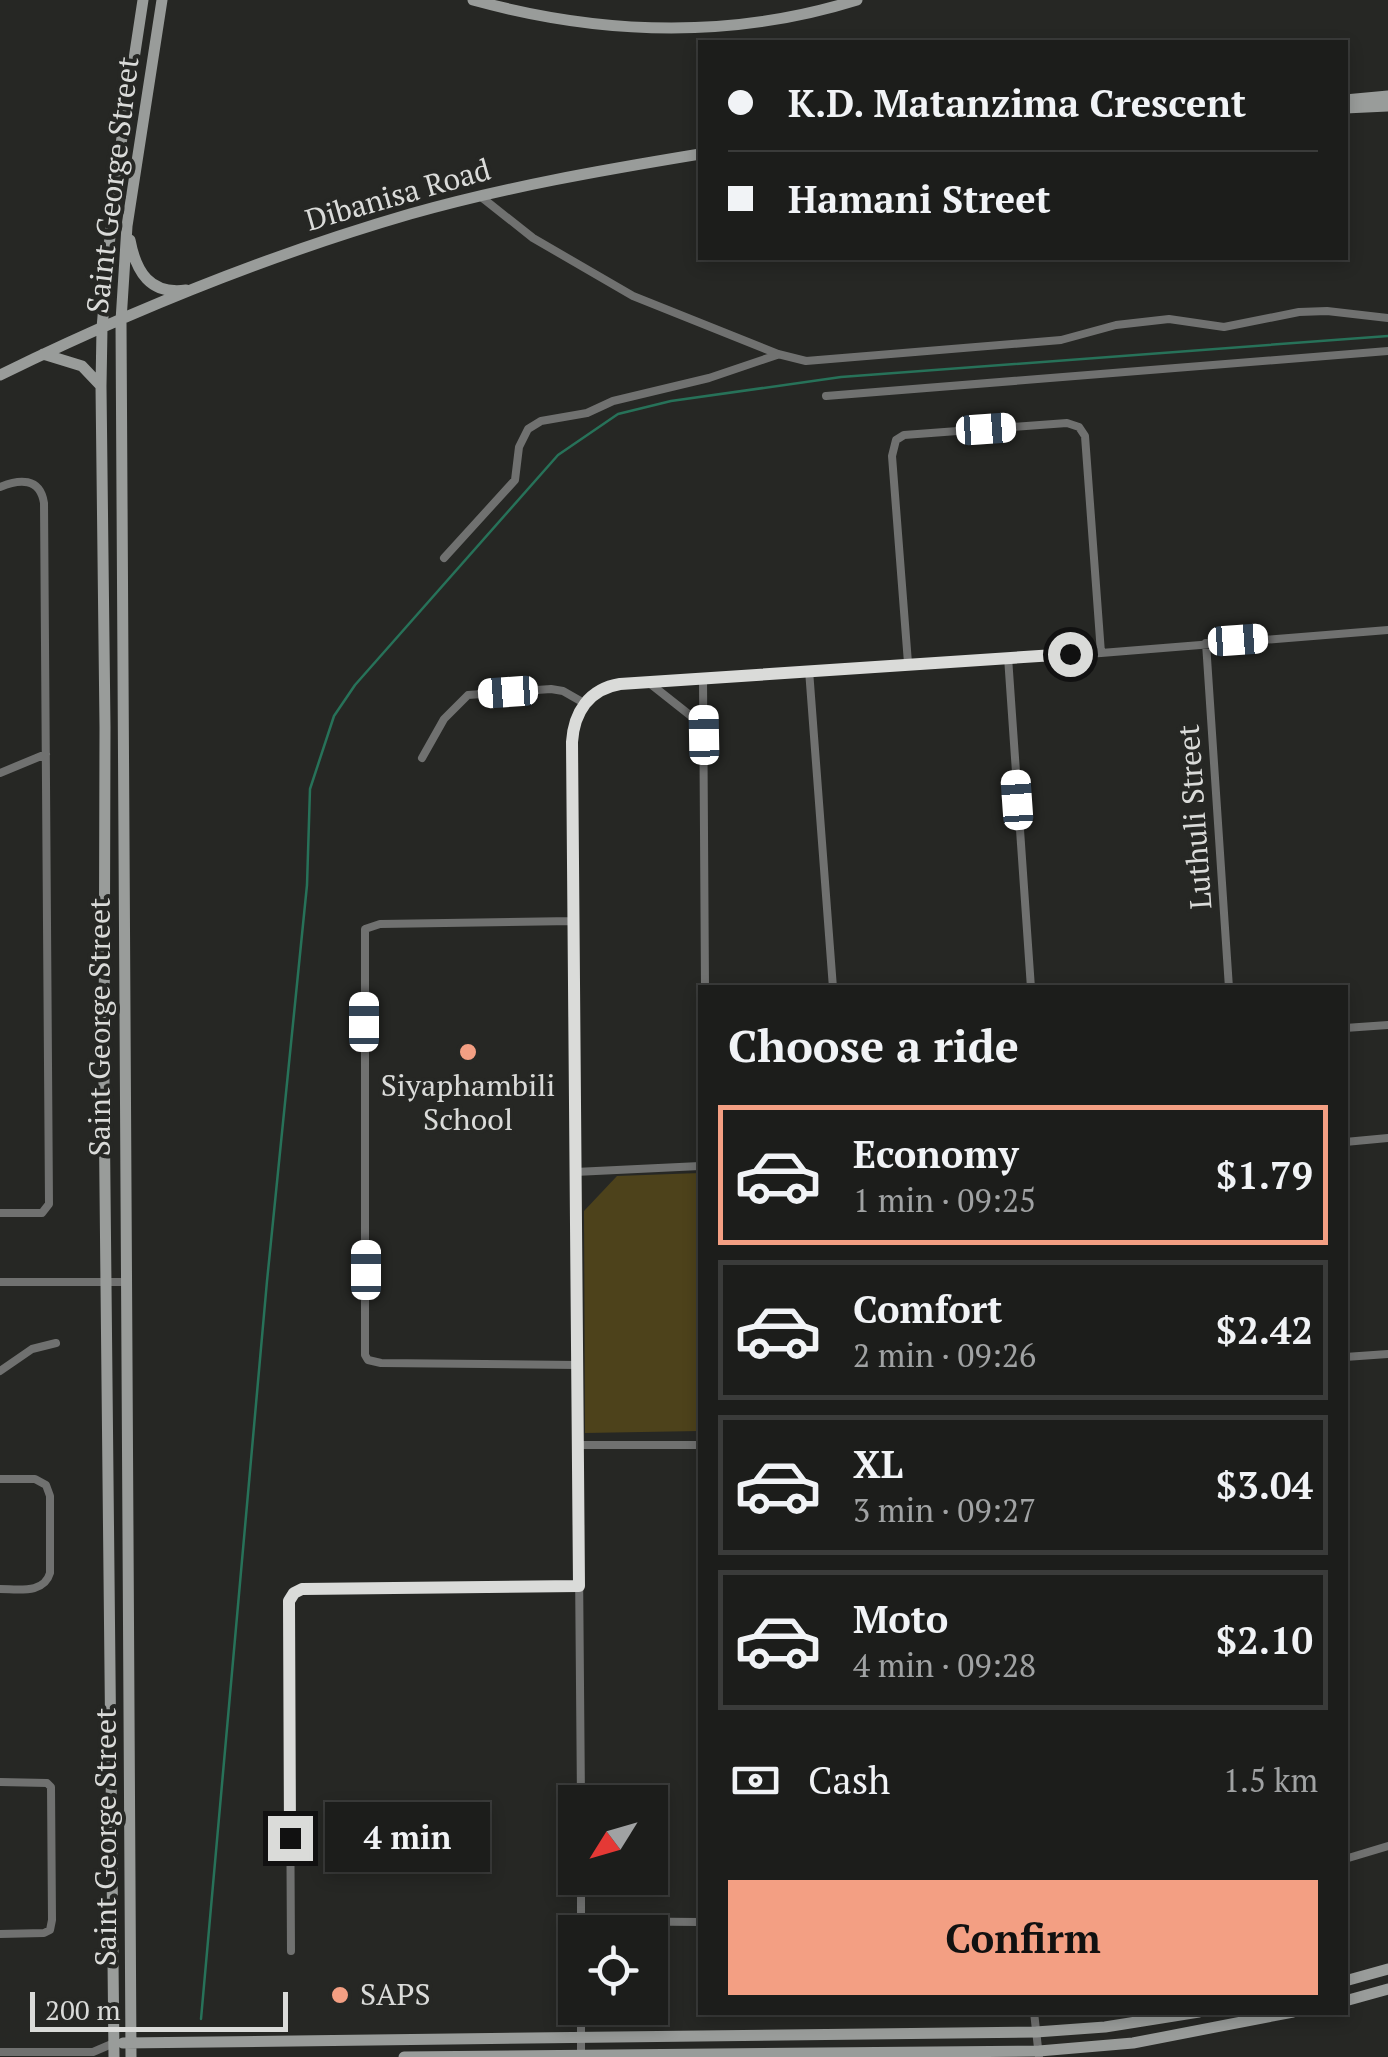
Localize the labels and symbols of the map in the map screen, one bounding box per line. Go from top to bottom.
street label: Saint George Street [76,54,148,316]
street label: Dibanisa Road [300,148,495,240]
car [955,412,1017,446]
car [1207,623,1269,657]
route start [1048,632,1093,677]
car [477,675,539,709]
car [688,705,720,765]
street label: Luthuli Street [1168,723,1220,911]
car [1000,769,1034,831]
street label: Saint George Street [79,898,119,1156]
car [349,992,379,1052]
marker: Siyaphambili School [457,1041,479,1063]
place label: Siyaphambili School [381,1065,555,1139]
car [351,1240,381,1300]
street label: Saint George Street [85,1708,125,1966]
north arrow [558,1785,668,1895]
callout: 4 min [325,1803,490,1873]
route end [268,1816,313,1861]
place label: SAPS [360,1974,431,2014]
marker: SAPS [329,1984,351,2006]
scale bar [30,1987,288,2032]

